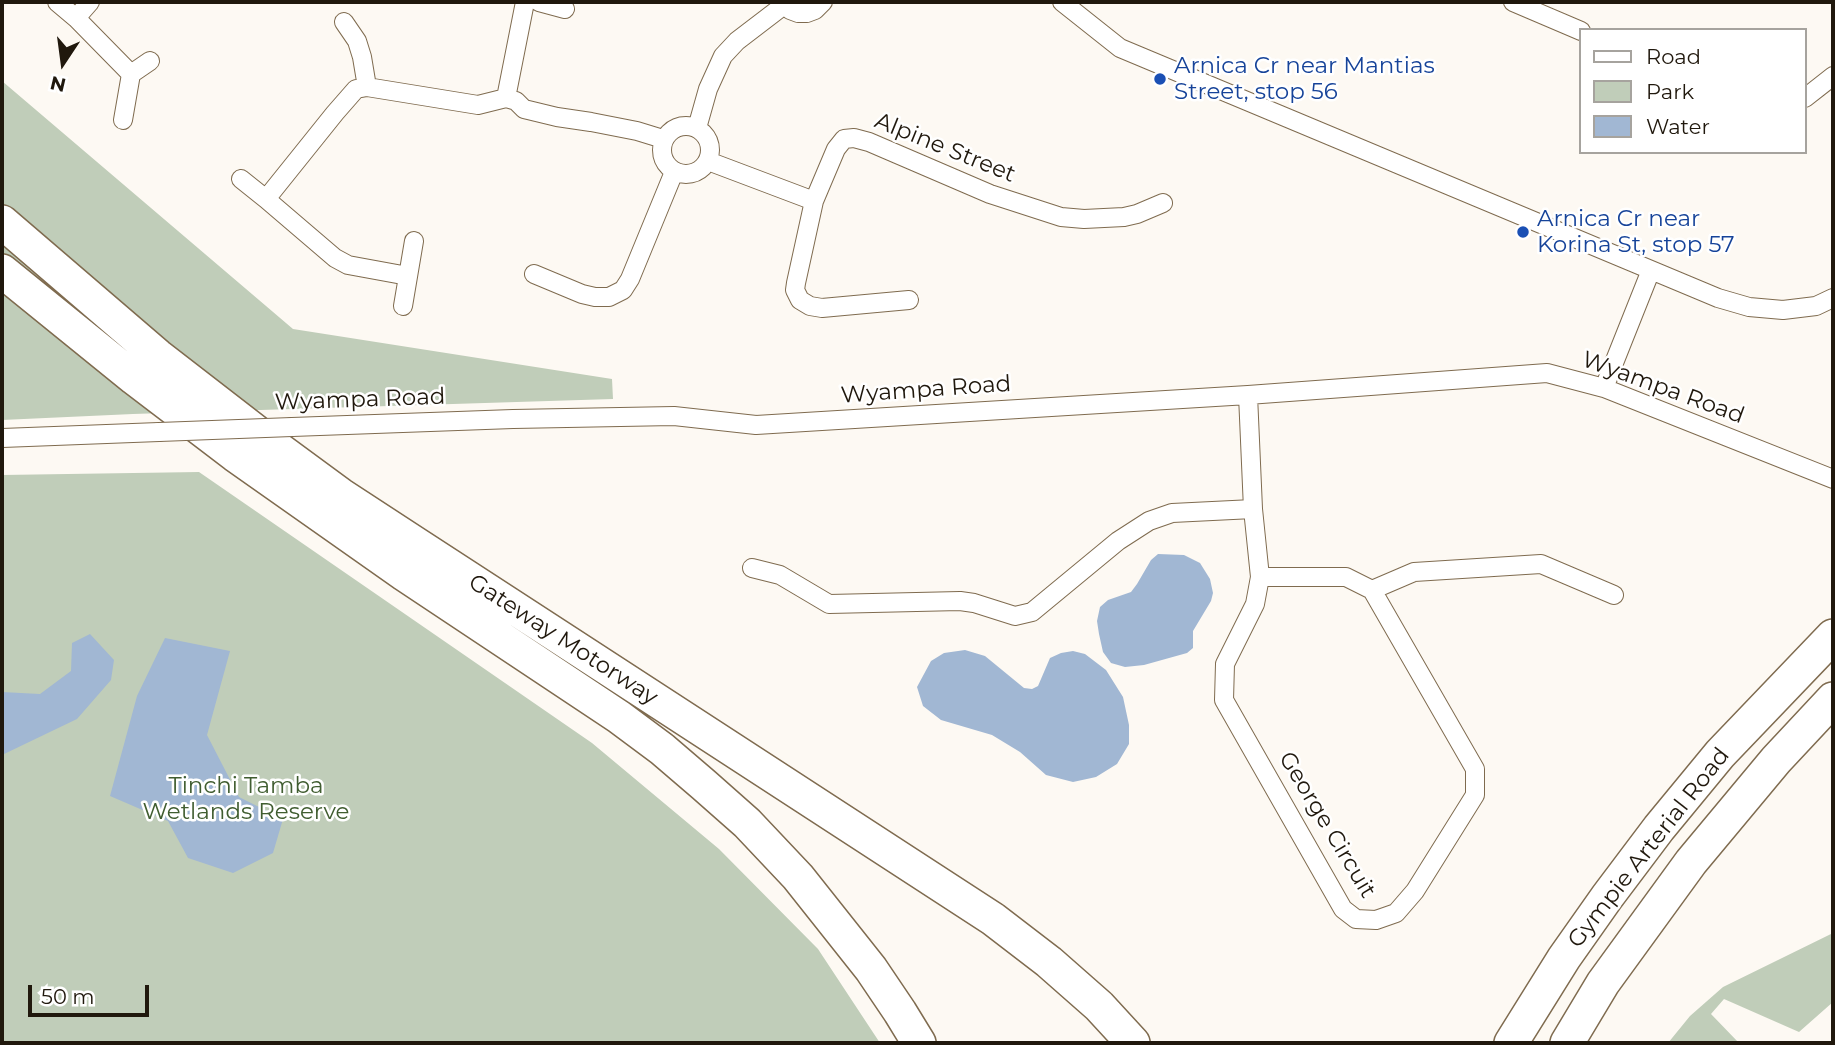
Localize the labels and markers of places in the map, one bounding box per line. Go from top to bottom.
place label: Arnica Cr near Mantias Street, stop 56 [1174,52,1435,106]
marker: Arnica Cr near Mantias Street, stop 56 [1152,71,1168,87]
place label: Arnica Cr near Korina St, stop 57 [1537,205,1735,259]
marker: Arnica Cr near Korina St, stop 57 [1515,224,1531,240]

